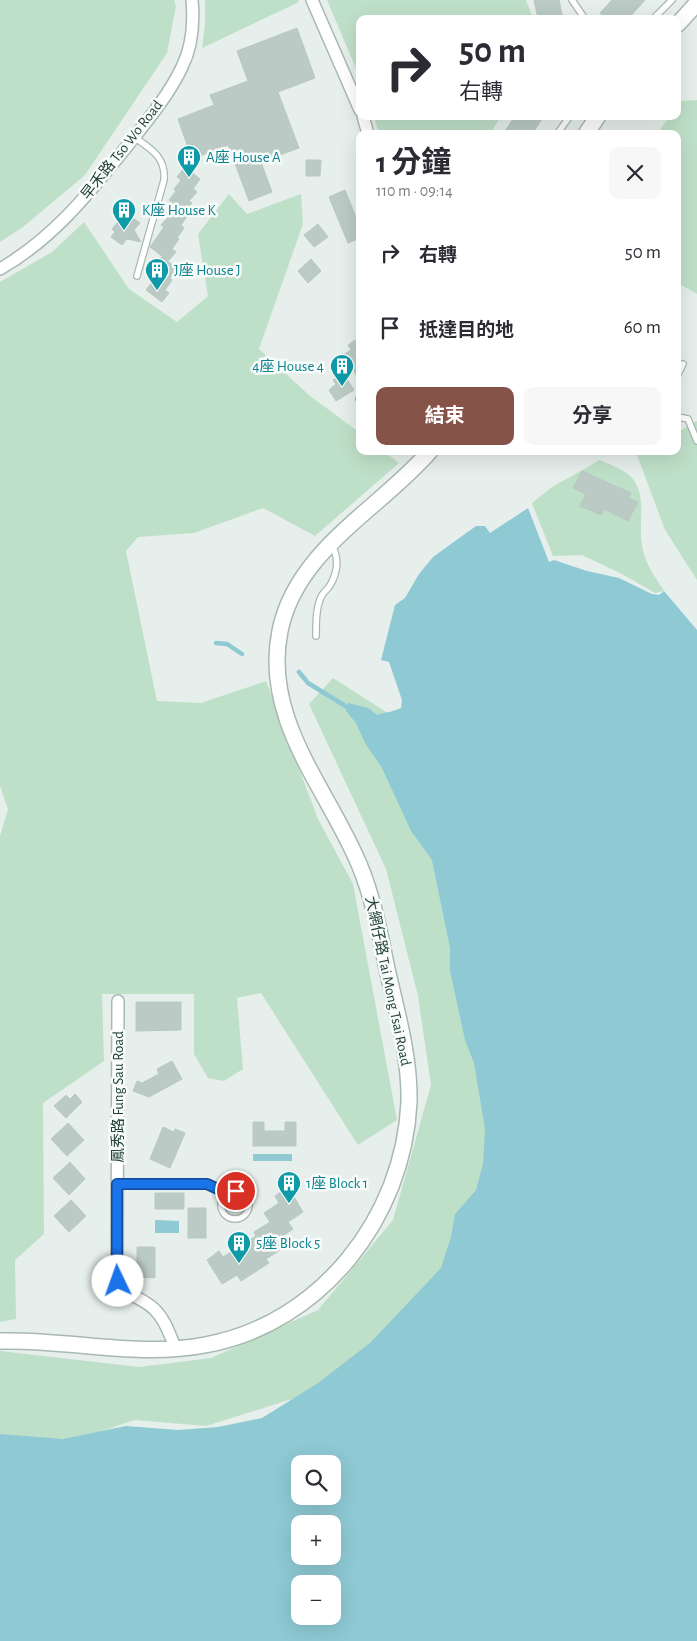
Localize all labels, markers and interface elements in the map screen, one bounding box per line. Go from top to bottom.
text: 50 m [459,34,526,69]
icon: right [376,35,441,100]
text: 右轉 [459,81,503,103]
street label: 早禾路 Tso Wo Road [78,97,165,203]
building icon: A座 House A [176,144,202,178]
button: close [609,147,661,199]
text: 1 分鐘 [376,148,451,178]
place label: A座 House A [206,149,281,165]
text: 110 m · 09:14 [376,183,453,199]
building icon: K座 House K [111,197,137,231]
place label: K座 House K [142,202,217,218]
icon: right [376,239,404,267]
text: 50 m [625,243,661,262]
text: 右轉 [419,246,457,265]
building icon: J座 House J [144,257,170,291]
place label: J座 House J [174,262,241,278]
icon: arrive [376,314,404,342]
text: 60 m [624,318,661,337]
text: 抵達目的地 [419,321,514,340]
building icon: 4座 House 4 [329,353,355,387]
place label: 4座 House 4 [252,358,324,374]
button: 結束 [376,387,514,445]
button: 分享 [524,387,661,445]
street label: 大網仔路 Tai Mong Tsai Road [363,895,414,1067]
street label: 鳳秀路 Fung Sau Road [110,1031,126,1163]
pin [215,1170,257,1212]
building icon: 1座 Block 1 [276,1170,302,1204]
place label: 1座 Block 1 [306,1175,368,1191]
icon: arrive [222,1177,250,1205]
building icon: 5座 Block 5 [226,1230,252,1264]
place label: 5座 Block 5 [256,1235,320,1251]
position arrow [91,1254,143,1306]
map controls [291,1455,341,1625]
button: search [291,1455,341,1505]
button: + [291,1515,341,1565]
button: − [291,1575,341,1625]

